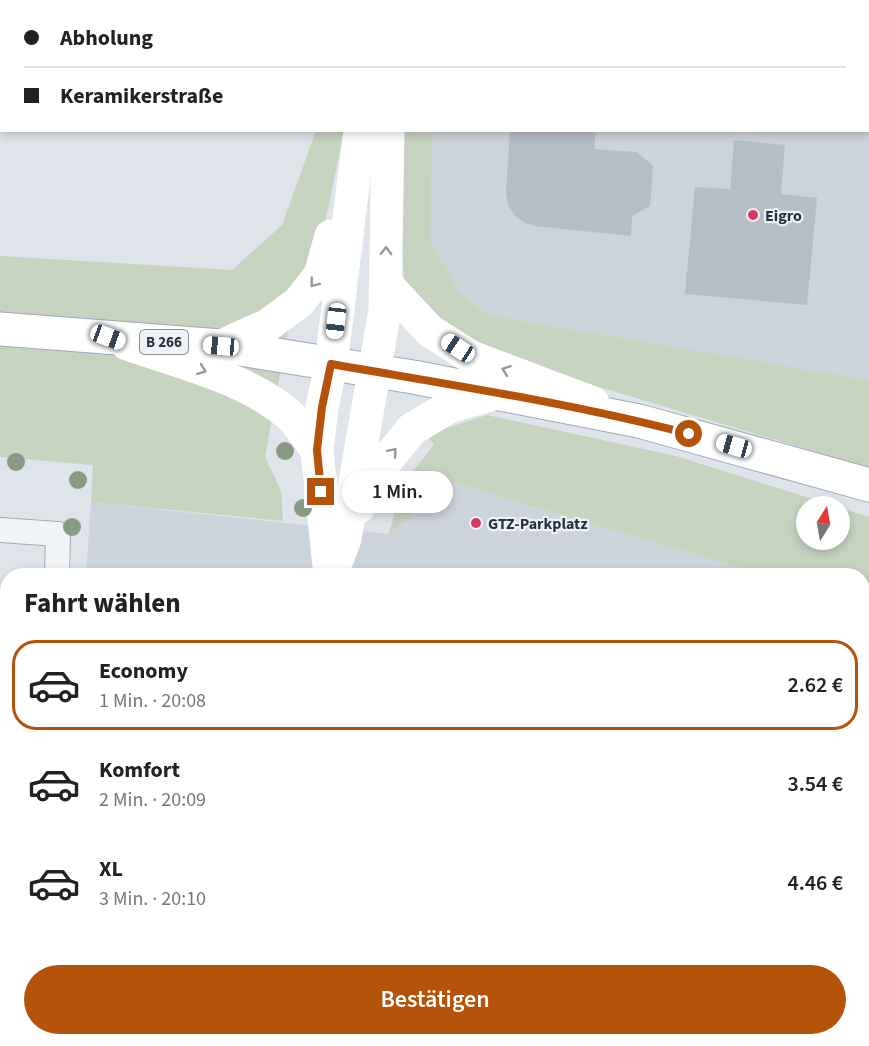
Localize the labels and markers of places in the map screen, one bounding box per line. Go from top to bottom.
place label: Eigro [765,205,802,227]
marker: Eigro [746,208,760,222]
place label: GTZ-Parkplatz [488,513,588,535]
marker: GTZ-Parkplatz [469,516,483,530]

